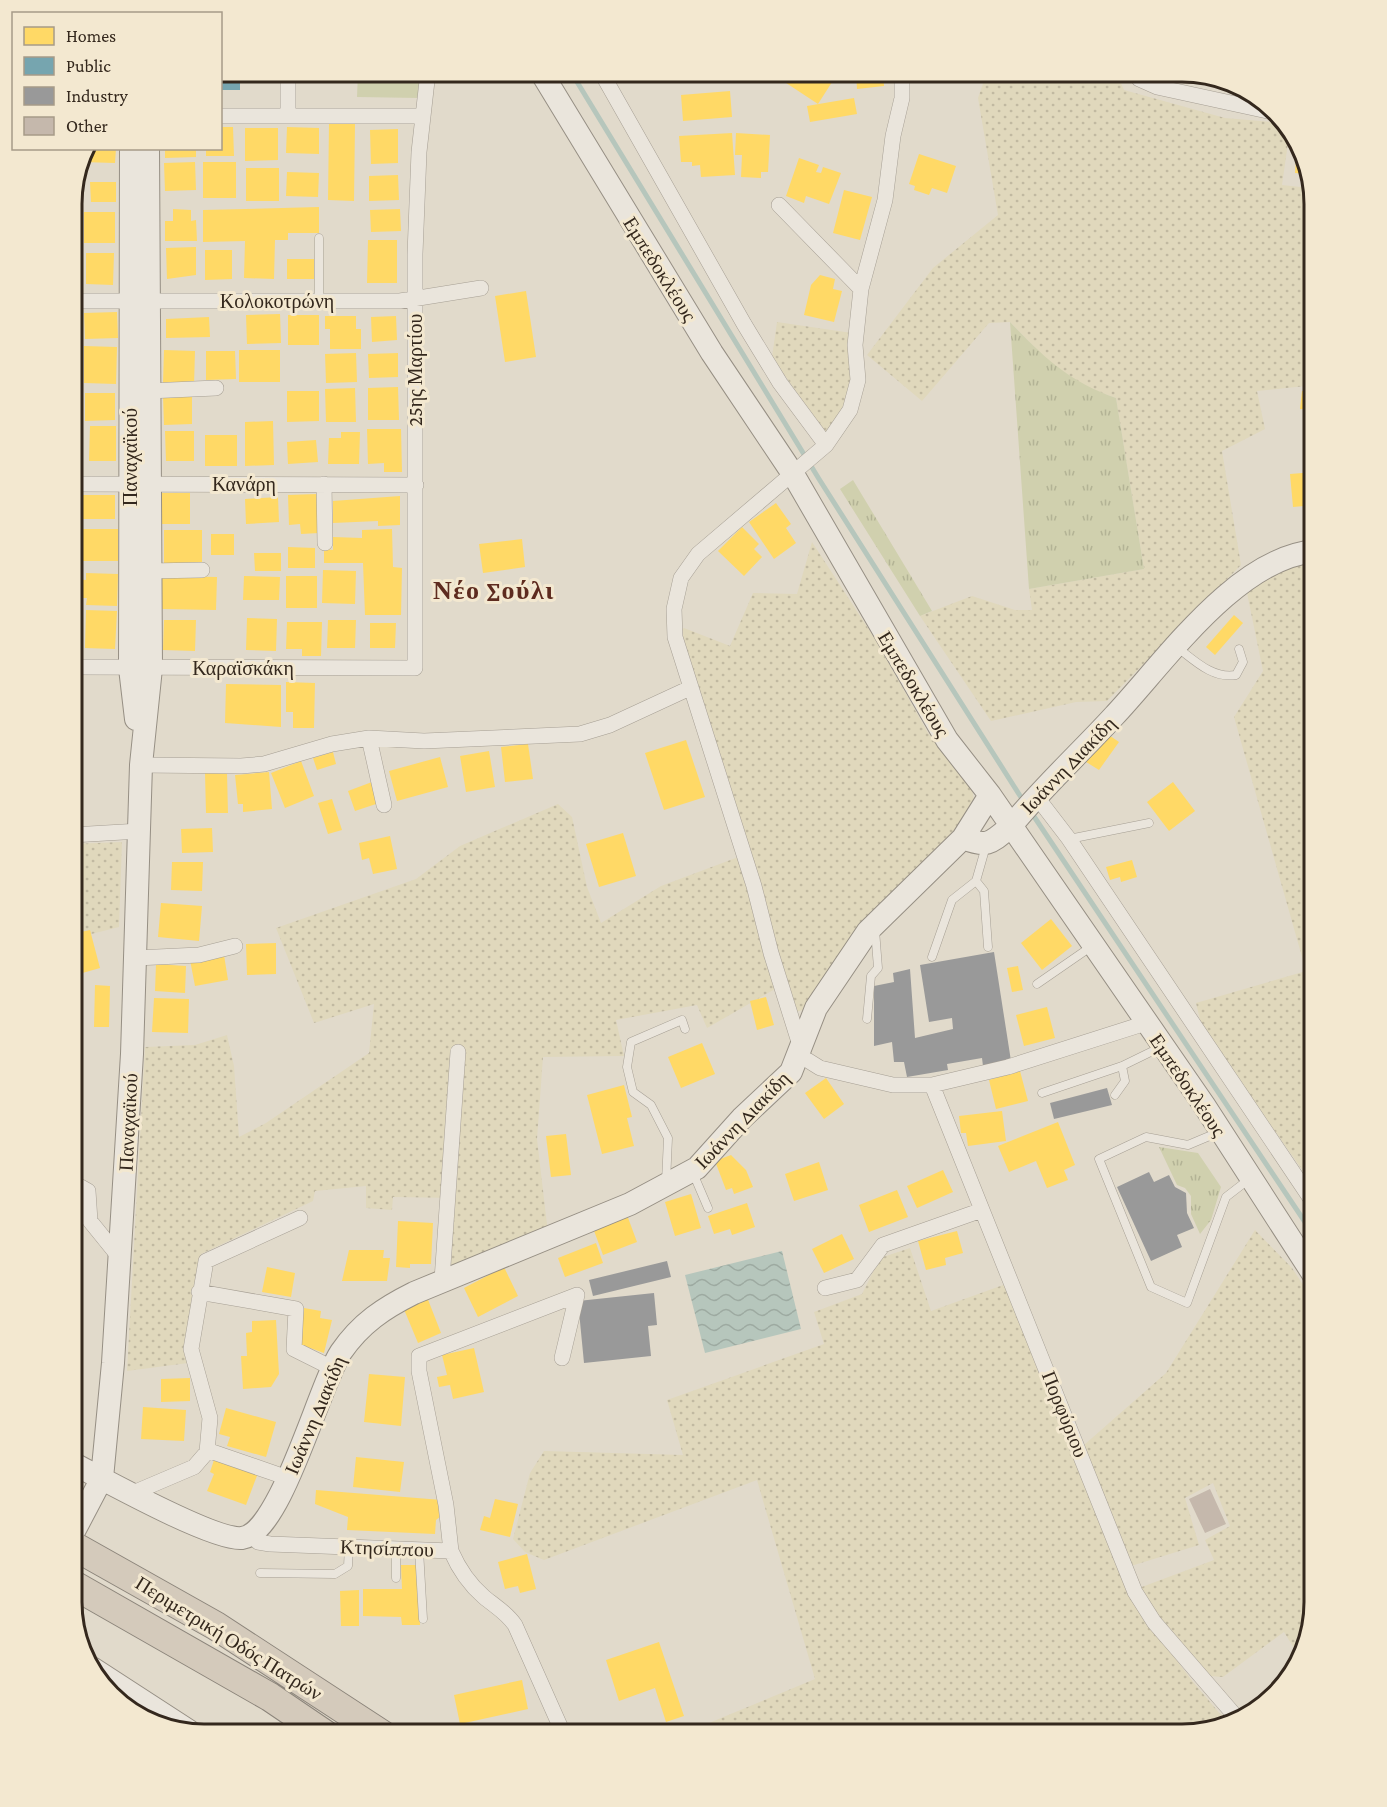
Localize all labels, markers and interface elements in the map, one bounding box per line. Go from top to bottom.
legend [12,12,222,150]
text: Homes [66,26,116,46]
text: Public [66,56,111,76]
text: Industry [66,86,129,106]
text: Other [66,116,109,136]
street label: Εμπεδοκλέους [618,213,701,326]
street label: Κολοκοτρώνη [220,290,334,313]
street label: 25ης Μαρτίου [404,314,427,426]
street label: Παναχαϊκού [119,408,142,506]
street label: Κανάρη [212,473,276,496]
district label: Νέο Σούλι [433,576,555,605]
street label: Εμπεδοκλέους [873,627,954,741]
street label: Καραϊσκάκη [192,657,294,680]
street label: Ιωάννη Διακίδη [1016,712,1121,819]
street label: Εμπεδοκλέους [1145,1029,1230,1141]
street label: Ιωάννη Διακίδη [690,1067,795,1174]
street label: Παναχαϊκού [114,1072,143,1172]
street label: Ιωάννη Διακίδη [280,1353,351,1478]
street label: Πορφύριου [1037,1368,1092,1461]
street label: Κτησίππου [340,1535,434,1562]
street label: Περιμετρική Οδός Πατρών [131,1572,326,1705]

